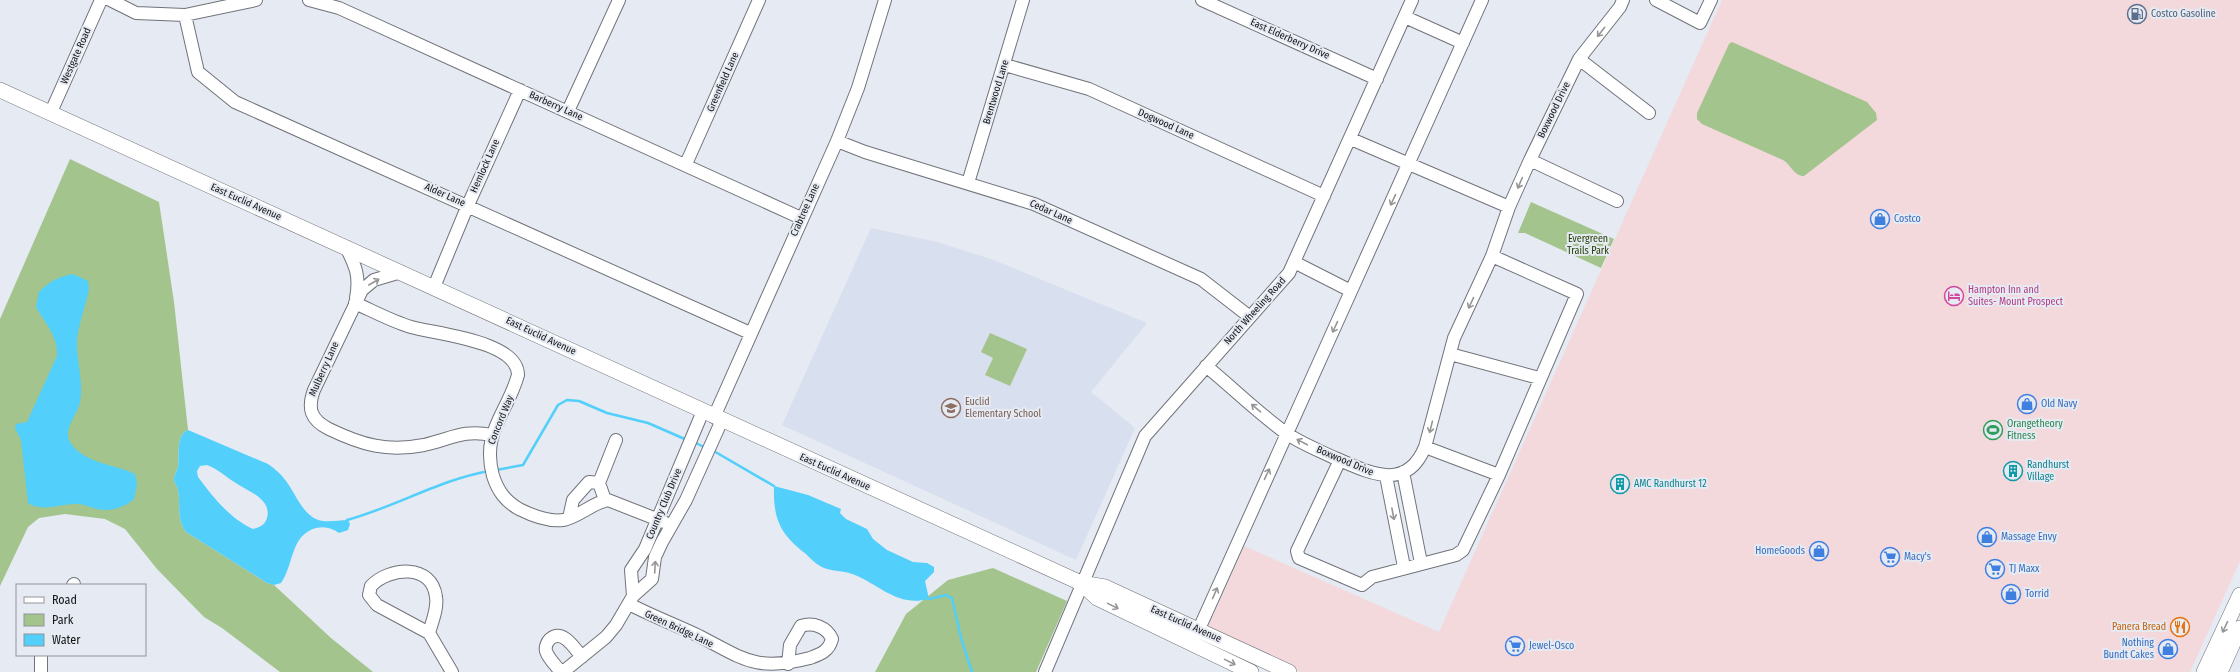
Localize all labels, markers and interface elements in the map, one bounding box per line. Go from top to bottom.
fuel station icon: Costco Gasoline [2126,3,2148,25]
place label: Costco Gasoline [2151,8,2216,20]
street label: East Elderberry Drive [1248,16,1332,62]
street label: Westgate Road [58,26,94,86]
one-way arrow [1596,26,1605,37]
street label: Greenfield Lane [704,50,742,114]
street label: Brentwood Lane [981,58,1011,126]
street label: Boxwood Drive [1535,80,1573,140]
street label: Barberry Lane [527,89,585,123]
street label: Dogwood Lane [1136,106,1196,142]
street label: Hemlock Lane [468,137,502,195]
one-way arrow [1515,176,1523,188]
street label: East Euclid Avenue [209,181,283,223]
street label: Alder Lane [423,181,467,209]
street label: Crabtree Lane [788,182,822,238]
one-way arrow [1389,193,1396,205]
street label: Cedar Lane [1028,197,1074,227]
shop icon: Costco [1869,208,1891,230]
place label: Costco [1894,213,1921,225]
park label: Evergreen Trails Park [1567,233,1609,257]
street label: North Wheeling Road [1222,275,1288,347]
one-way arrow [368,277,380,285]
place label: Hampton Inn and Suites- Mount Prospect [1968,284,2064,308]
hotel icon: Hampton Inn and Suites- Mount Prospect [1943,285,1965,307]
one-way arrow [1467,297,1474,309]
street label: East Euclid Avenue [504,314,578,358]
one-way arrow [1331,320,1338,332]
street label: Mulberry Lane [307,340,341,398]
street label: Concord Way [486,393,517,446]
shop icon: Old Navy [2016,393,2038,415]
place label: Euclid Elementary School [965,396,1041,420]
school or university icon: Euclid Elementary School [940,397,962,419]
place label: Old Navy [2041,398,2078,410]
one-way arrow [1251,404,1262,413]
place label: Orangetheory Fitness [2007,418,2063,442]
sports icon: Orangetheory Fitness [1982,419,2004,441]
one-way arrow [1427,420,1435,433]
one-way arrow [1296,437,1308,445]
street label: Boxwood Drive [1315,444,1375,478]
street label: East Euclid Avenue [798,451,872,493]
place label: Randhurst Village [2027,459,2070,483]
building icon: Randhurst Village [2002,460,2024,482]
street label: Country Club Drive [644,467,684,541]
one-way arrow [1264,469,1271,481]
building icon: AMC Randhurst 12 [1609,473,1631,495]
place label: AMC Randhurst 12 [1634,478,1707,490]
one-way arrow [1390,507,1398,520]
shop icon: Massage Envy [1976,526,1998,548]
place label: Massage Envy [2001,531,2057,543]
shop icon: HomeGoods [1808,540,1830,562]
place label: HomeGoods [1755,545,1805,557]
supermarket icon: Macy's [1879,546,1901,568]
place label: Macy's [1904,551,1931,563]
supermarket icon: TJ Maxx [1984,558,2006,580]
one-way arrow [651,561,658,574]
place label: TJ Maxx [2009,563,2040,575]
shop icon: Torrid [2000,583,2022,605]
legend [16,584,146,656]
one-way arrow [1212,588,1219,600]
place label: Torrid [2025,588,2049,600]
text: Road [52,593,77,607]
one-way arrow [1106,603,1118,610]
street label: East Euclid Avenue [1149,603,1223,645]
street label: Green Bridge Lane [643,608,715,650]
text: Park [52,613,74,627]
restaurant icon: Panera Bread [2169,616,2191,638]
place label: Panera Bread [2112,621,2166,633]
one-way arrow [2221,621,2228,633]
text: Water [52,633,81,647]
supermarket icon: Jewel-Osco [1504,635,1526,657]
place label: Nothing Bundt Cakes [2103,637,2154,661]
shop icon: Nothing Bundt Cakes [2157,638,2179,660]
place label: Jewel-Osco [1529,640,1574,652]
one-way arrow [1224,659,1236,666]

